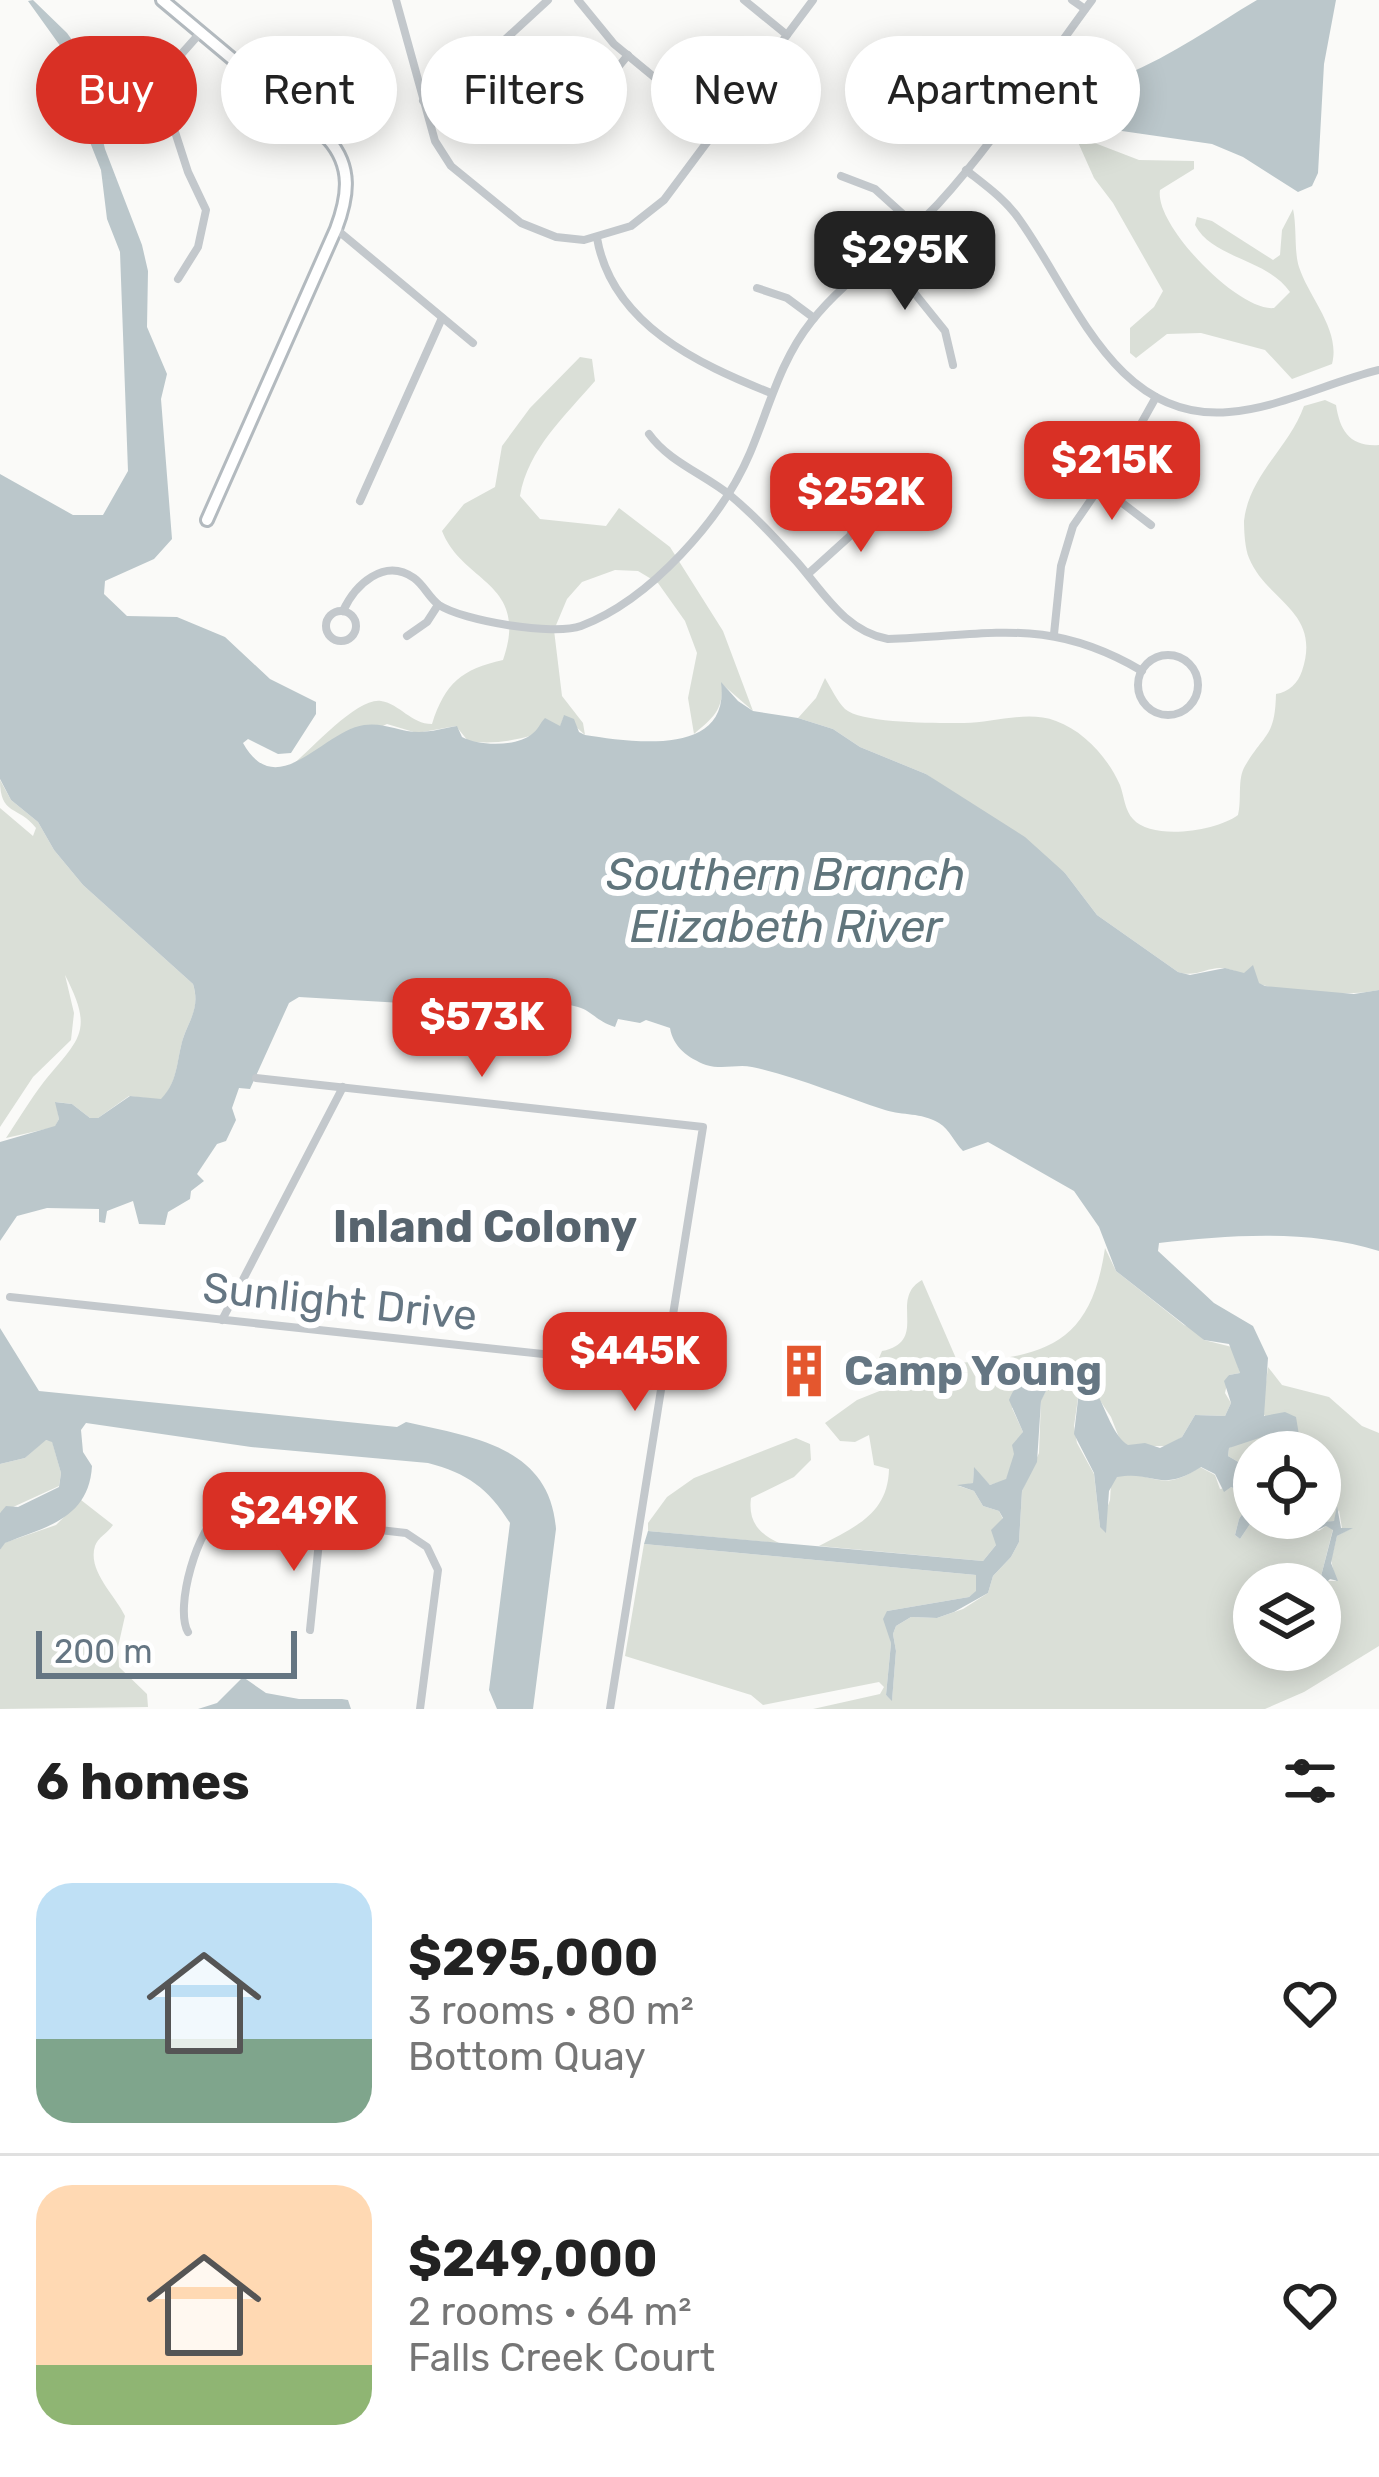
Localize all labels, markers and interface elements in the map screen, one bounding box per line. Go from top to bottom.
chip: Buy [36,36,197,144]
chip: Rent [221,36,397,144]
chip: Filters [421,36,627,144]
chip: New [651,36,821,144]
chip: Apartment [845,36,1140,144]
pin: $295K [821,211,989,313]
text: $295K [841,227,969,273]
pin: $215K [1028,421,1196,523]
text: $215K [1051,437,1173,483]
pin: $252K [777,453,945,555]
text: $252K [797,469,925,515]
water label: Southern Branch Elizabeth River [606,848,966,953]
pin: $573K [398,978,566,1080]
text: $573K [419,994,545,1040]
district label: Inland Colony [333,1200,637,1253]
street label: Sunlight Drive [200,1263,480,1341]
pin: $445K [551,1312,719,1414]
text: $445K [570,1328,700,1374]
building icon: Camp Young [775,1342,833,1400]
place label: Camp Young [844,1346,1102,1396]
map controls [1233,1431,1341,1671]
button: locate [1233,1431,1341,1539]
pin: $249K [210,1472,378,1574]
text: $249K [230,1488,358,1534]
button: layers [1233,1563,1341,1671]
scale bar [36,1625,297,1678]
text: 200 m [54,1632,153,1671]
icon: filters [1277,1748,1343,1814]
text: 6 homes [36,1751,250,1812]
text: $295,000 [408,1927,659,1988]
icon: home [132,1931,276,2075]
icon: heart [1277,1970,1343,2036]
text: 3 rooms · 80 m² [408,1988,694,2034]
text: Bottom Quay [408,2034,646,2080]
text: $249,000 [408,2228,658,2289]
icon: home [132,2233,276,2377]
icon: heart [1277,2272,1343,2338]
text: 2 rooms · 64 m² [408,2289,691,2335]
text: Falls Creek Court [408,2335,715,2381]

